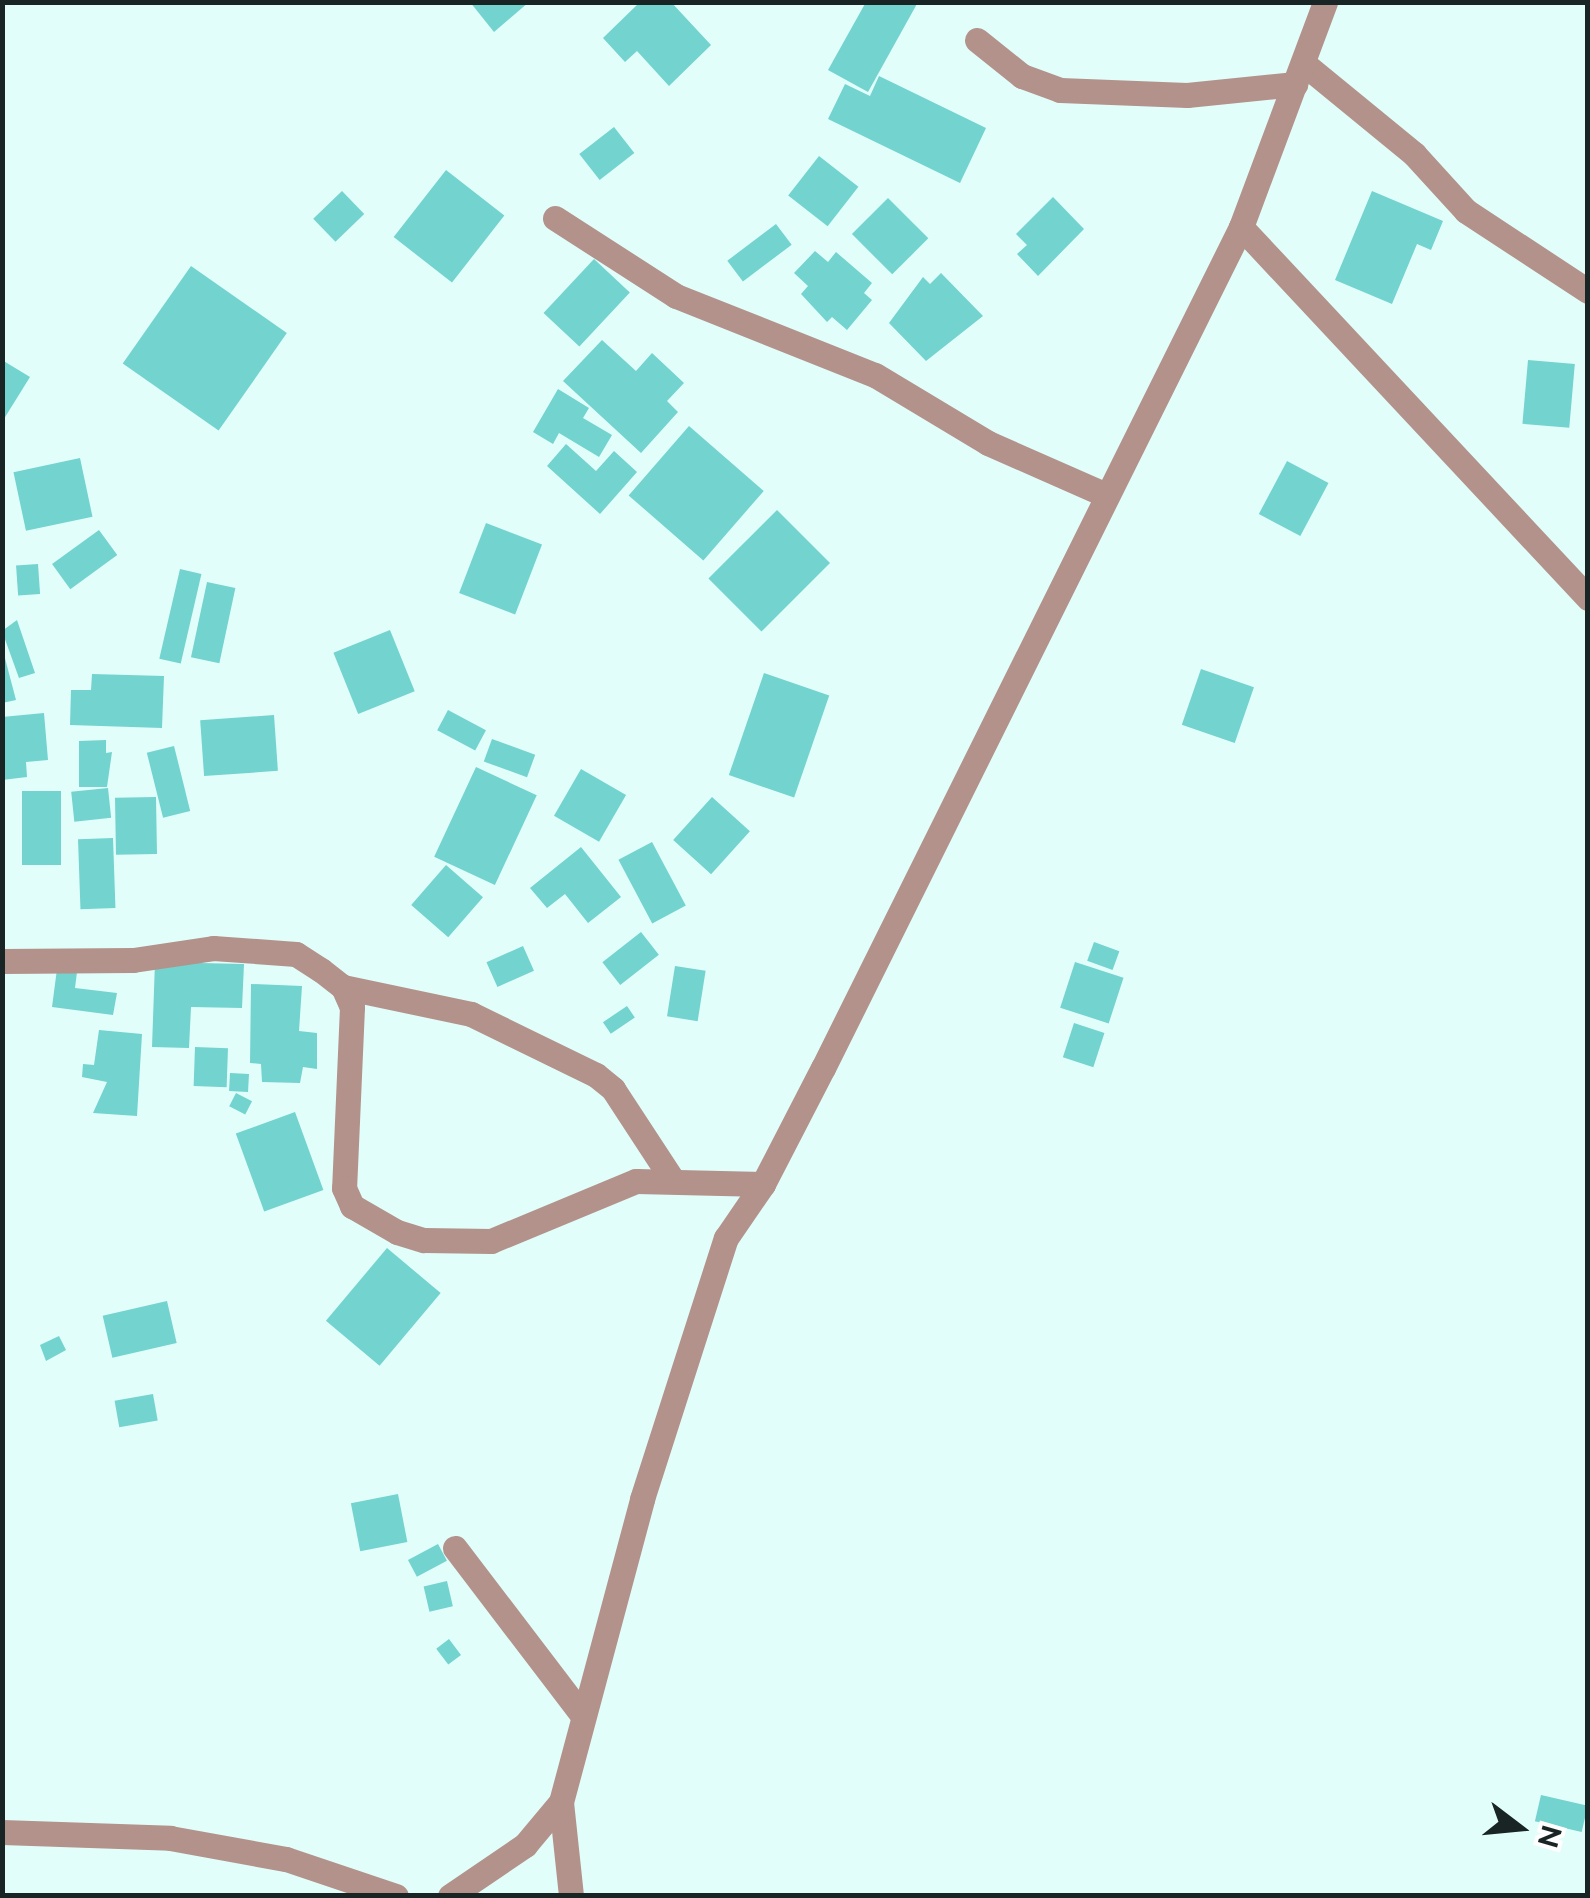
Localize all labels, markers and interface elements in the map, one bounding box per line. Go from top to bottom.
north arrow [1470,1778,1570,1878]
text: N [1531,1822,1568,1851]

